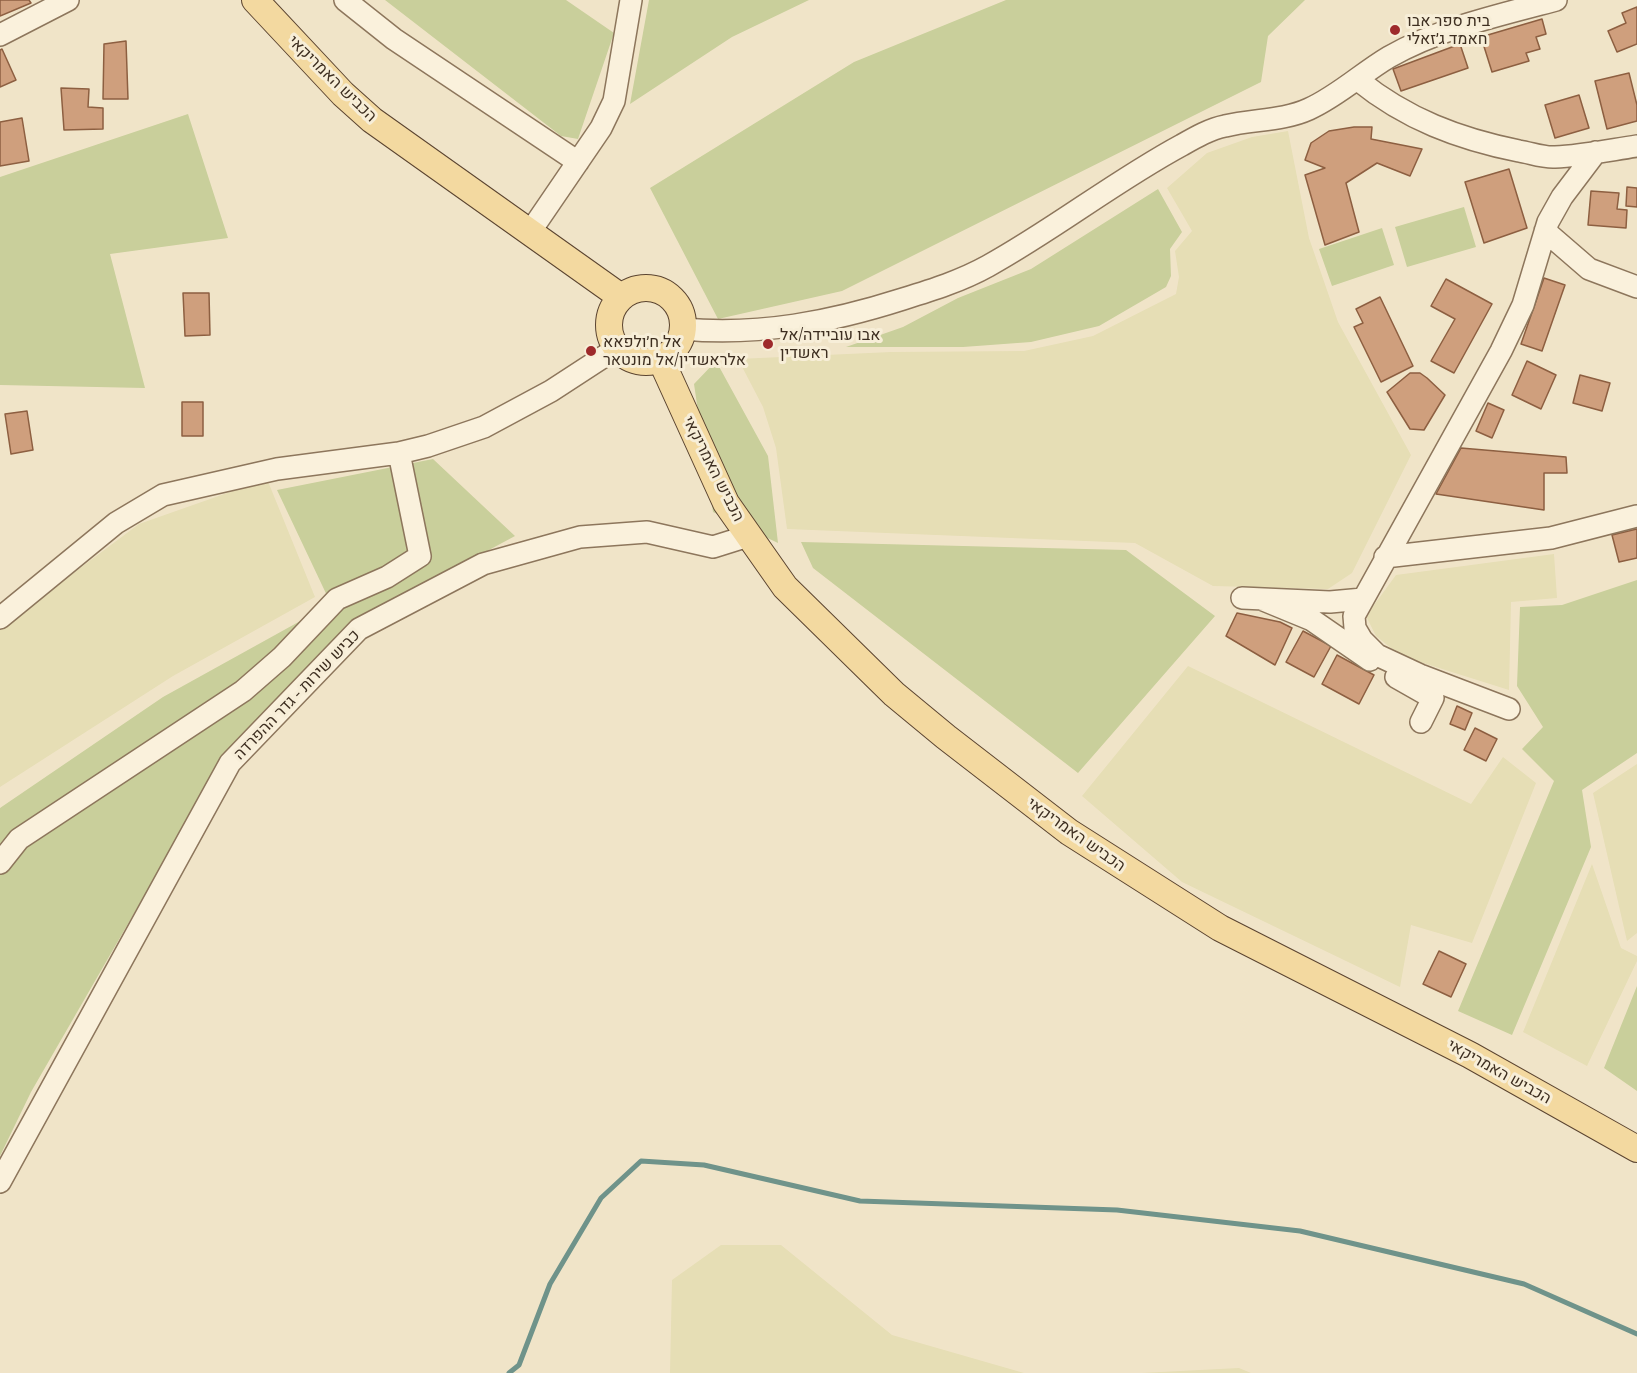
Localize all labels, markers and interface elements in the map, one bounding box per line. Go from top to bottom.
place label: בית ספר אבו חאמד ג׳זאלי [1407,11,1490,49]
marker: בית ספר אבו חאמד ג׳זאלי [1388,23,1402,37]
street label: הכביש האמריקאי [284,32,380,126]
place label: אבו עוביידה/אל ראשדין [780,325,880,363]
place label: אל ח׳ולפאא אלראשדין/אל מונטאר [603,332,746,370]
marker: אבו עוביידה/אל ראשדין [761,337,775,351]
marker: אל ח׳ולפאא אלראשדין/אל מונטאר [584,344,598,358]
street label: הכביש האמריקאי [678,413,748,525]
street label: כביש שירות - גדר ההפרדה [230,626,364,764]
street label: הכביש האמריקאי [1023,794,1129,876]
street label: הכביש האמריקאי [1444,1036,1554,1108]

